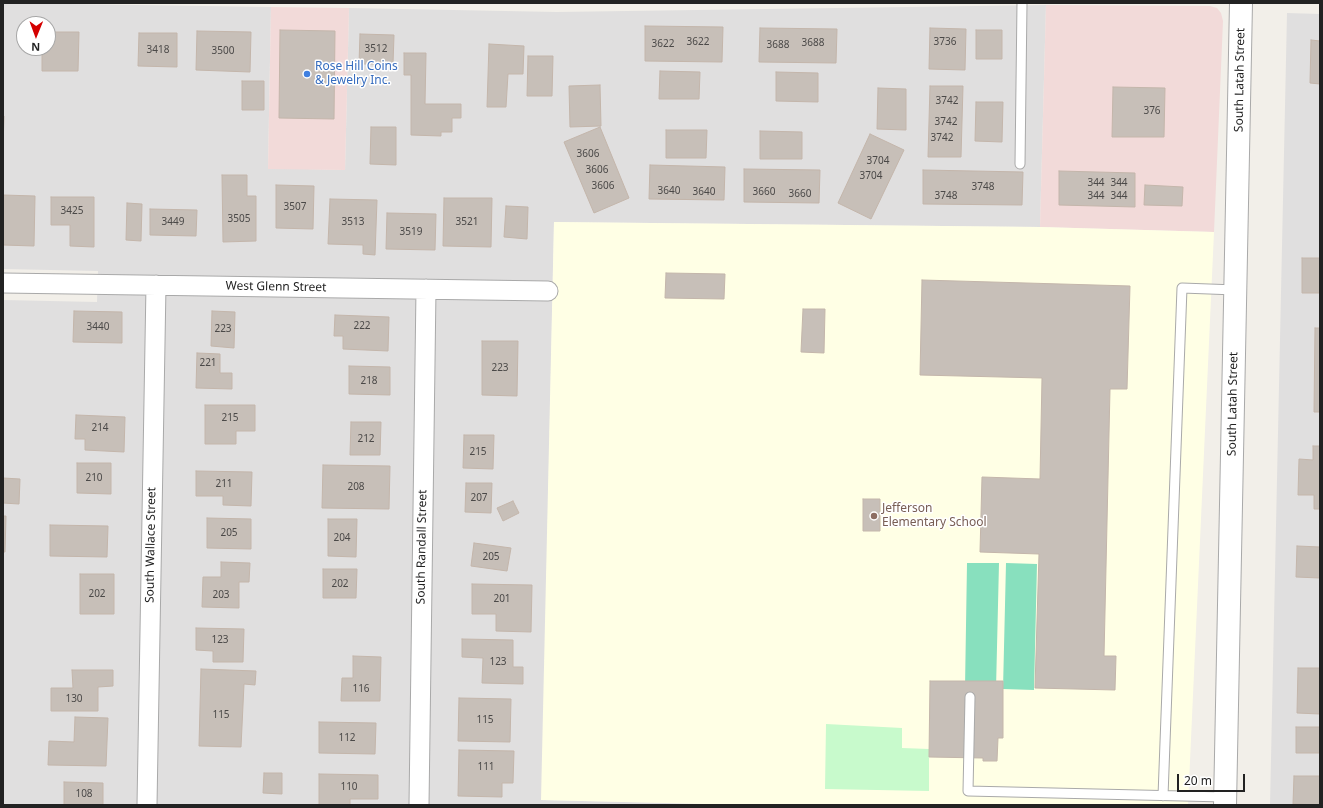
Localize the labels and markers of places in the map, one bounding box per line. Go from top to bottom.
place label: Rose Hill Coins & Jewelry Inc. [315,60,398,88]
marker: Rose Hill Coins & Jewelry Inc. [302,69,312,79]
place label: Jefferson Elementary School [882,502,987,530]
marker: Jefferson Elementary School [869,511,879,521]

